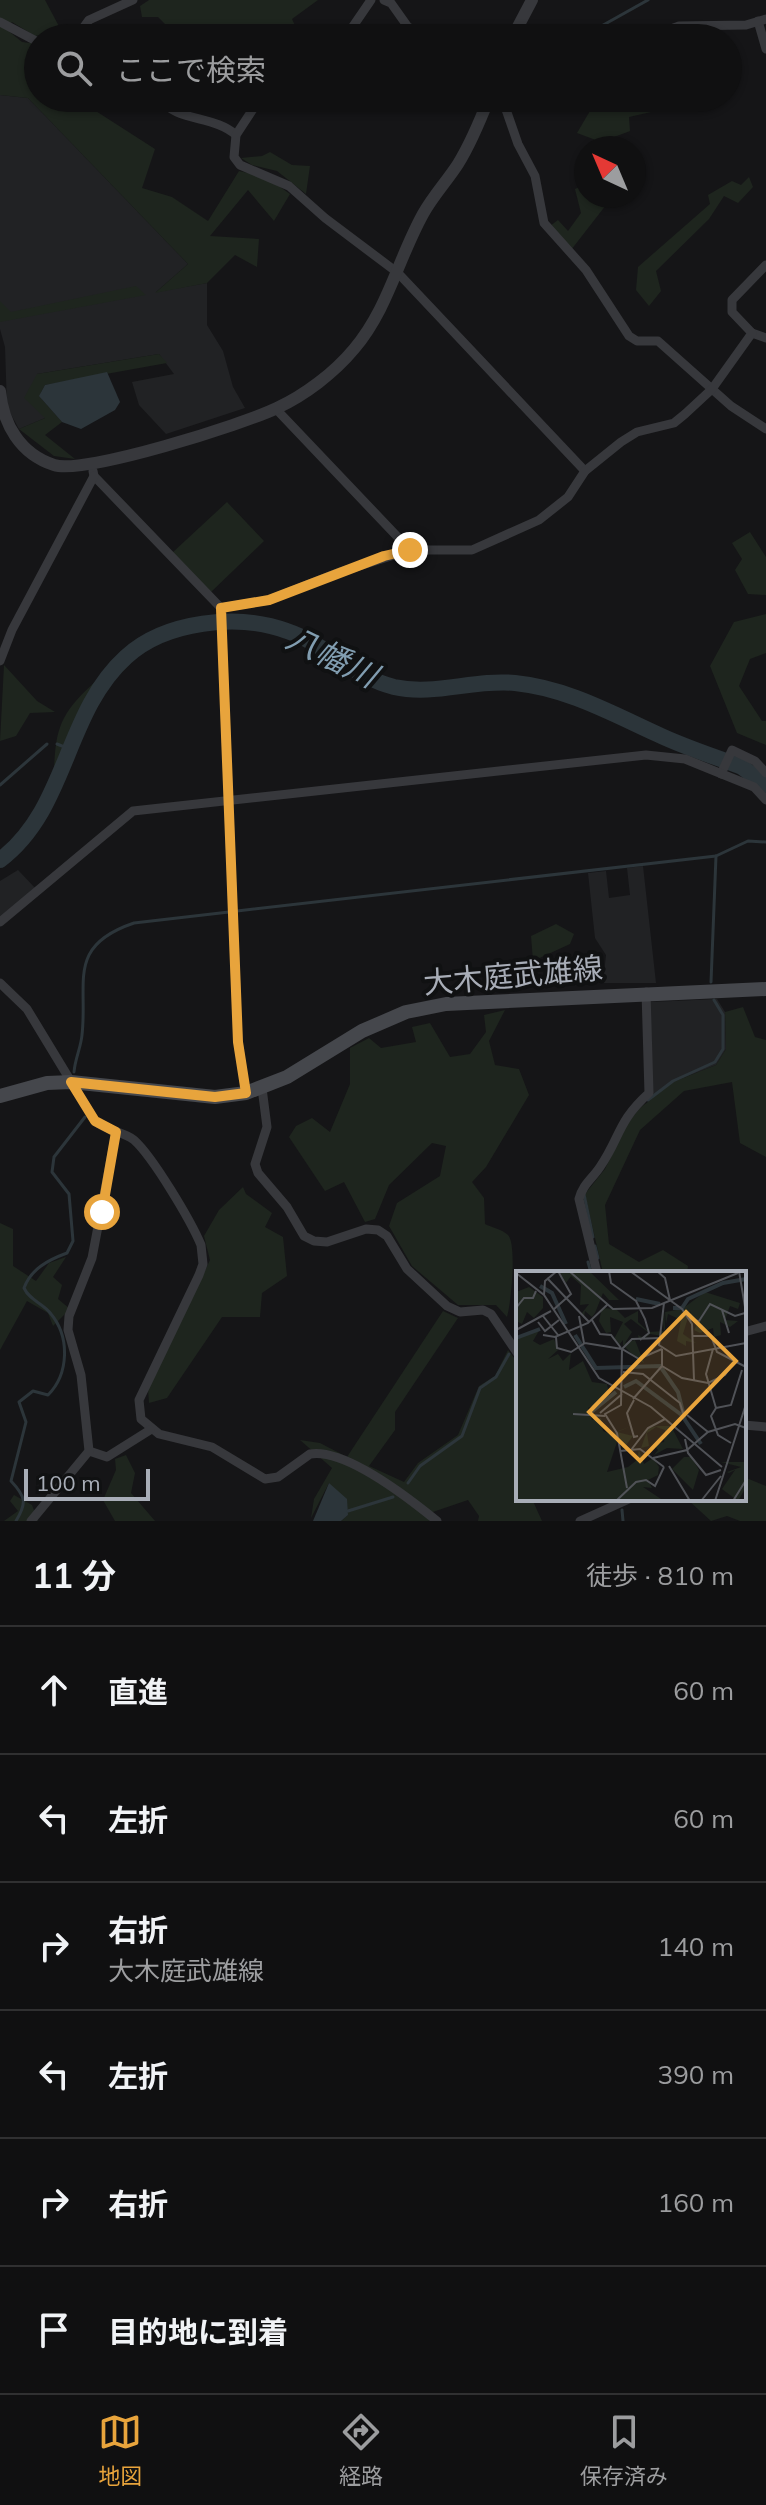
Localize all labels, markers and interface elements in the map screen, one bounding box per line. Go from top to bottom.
search box [24,24,742,112]
icon: search [52,46,96,90]
text: ここで検索 [116,51,266,89]
north arrow [574,136,646,208]
route end [392,532,428,568]
water label: 八幡川 [281,617,387,696]
street label: 大木庭武雄線 [422,948,604,1002]
route start [84,1194,120,1230]
inset map [516,1271,746,1501]
scale bar [24,1465,150,1501]
text: 100 m [36,1469,101,1497]
text: 11 分 [32,1554,116,1597]
text: 徒歩 · 810 m [586,1559,734,1592]
icon: ahead [32,1668,76,1712]
text: 直進 [108,1673,168,1711]
text: 60 m [673,1674,734,1707]
icon: left [32,1796,76,1840]
text: 左折 [108,1801,168,1839]
text: 60 m [673,1802,734,1835]
text: 右折 [108,1911,168,1949]
icon: right [32,1924,76,1968]
text: 140 m [658,1930,734,1963]
text: 大木庭武雄線 [108,1954,264,1987]
icon: left [32,2052,76,2096]
text: 左折 [108,2057,168,2095]
text: 390 m [658,2058,734,2091]
icon: right [32,2180,76,2224]
text: 右折 [108,2185,168,2223]
text: 160 m [658,2186,734,2219]
icon: arrive [32,2308,76,2352]
text: 目的地に到着 [108,2313,288,2351]
tab: 地図 [98,2410,142,2490]
tab: 経路 [339,2410,383,2490]
tab: 保存済み [580,2410,668,2490]

